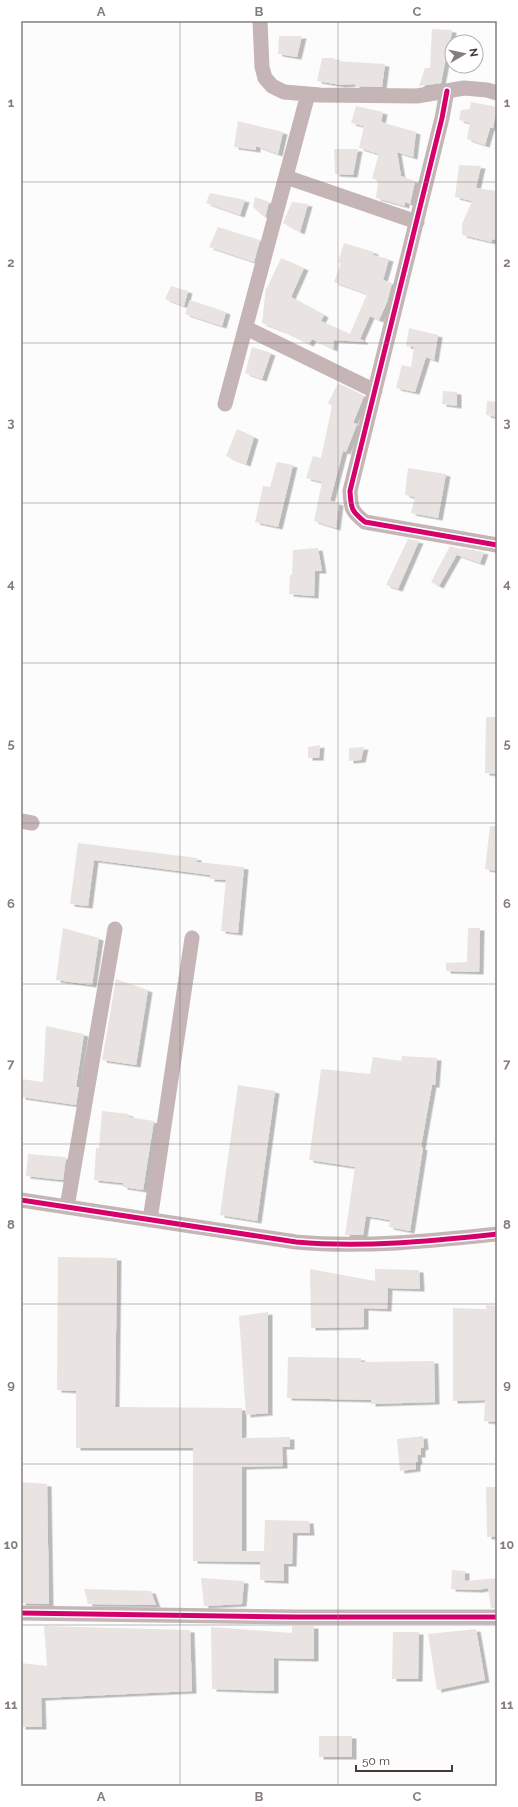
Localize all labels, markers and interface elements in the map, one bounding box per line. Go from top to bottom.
text: A [97,4,106,19]
text: B [255,4,264,19]
text: C [413,4,422,19]
north arrow [444,34,484,74]
text: N [466,47,480,58]
text: 1 [8,95,15,110]
text: 1 [504,95,511,110]
text: 2 [7,255,15,270]
text: 2 [503,255,511,270]
text: 3 [7,415,15,430]
text: 3 [503,415,511,430]
text: 4 [7,576,15,591]
text: 4 [503,576,511,591]
text: 5 [7,736,15,751]
text: 5 [503,736,511,751]
text: 6 [7,896,15,911]
text: 6 [503,896,511,911]
text: 7 [7,1056,15,1071]
text: 7 [503,1056,511,1071]
text: 8 [7,1217,15,1232]
text: 8 [503,1217,511,1232]
text: 9 [7,1377,15,1392]
text: 9 [503,1377,511,1392]
text: 10 [4,1537,18,1552]
text: 10 [500,1537,514,1552]
text: 11 [5,1697,18,1712]
text: 11 [501,1697,514,1712]
scale bar [356,1747,452,1773]
text: 50 m [362,1754,390,1768]
text: A [97,1789,106,1804]
text: B [255,1789,264,1804]
text: C [413,1789,422,1804]

